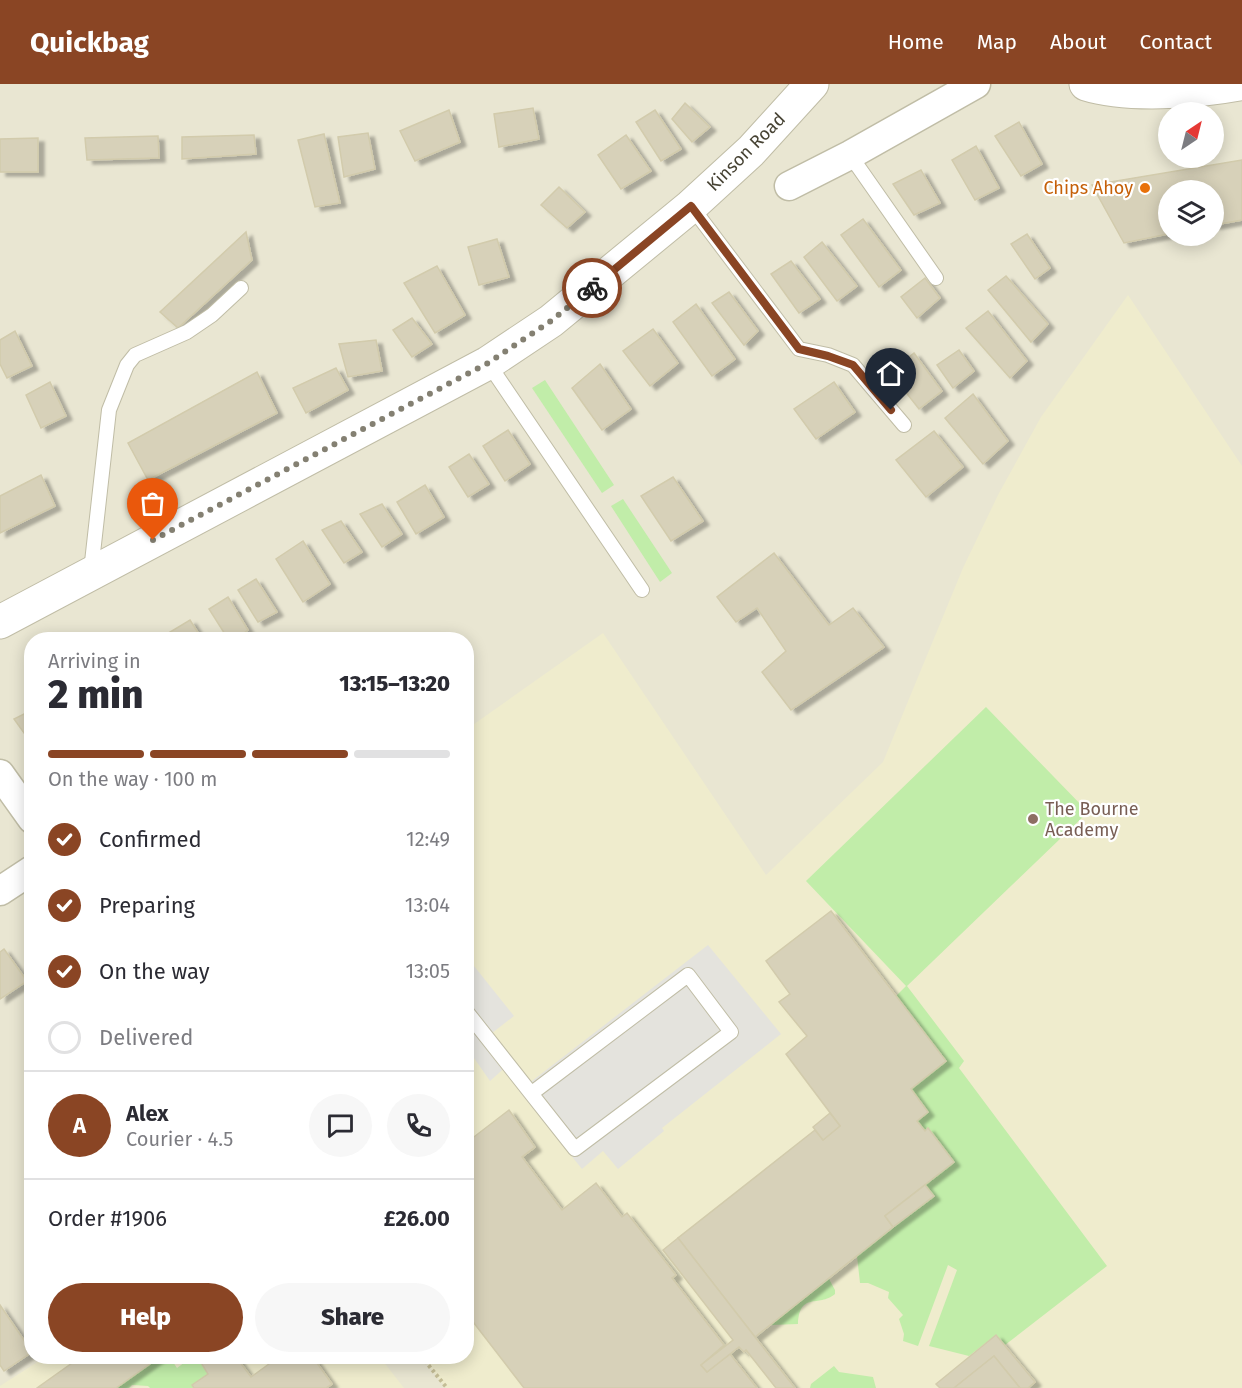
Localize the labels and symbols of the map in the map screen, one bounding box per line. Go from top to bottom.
north arrow [1158,102,1224,168]
street label: Kinson Road [702,108,790,196]
place label: Chips Ahoy [1043,177,1133,199]
marker: Chips Ahoy [1138,181,1152,195]
courier [562,258,622,318]
pin [865,348,916,410]
pin [127,478,178,540]
place label: The Bourne Academy [1045,798,1139,841]
marker: The Bourne Academy [1026,812,1040,826]

